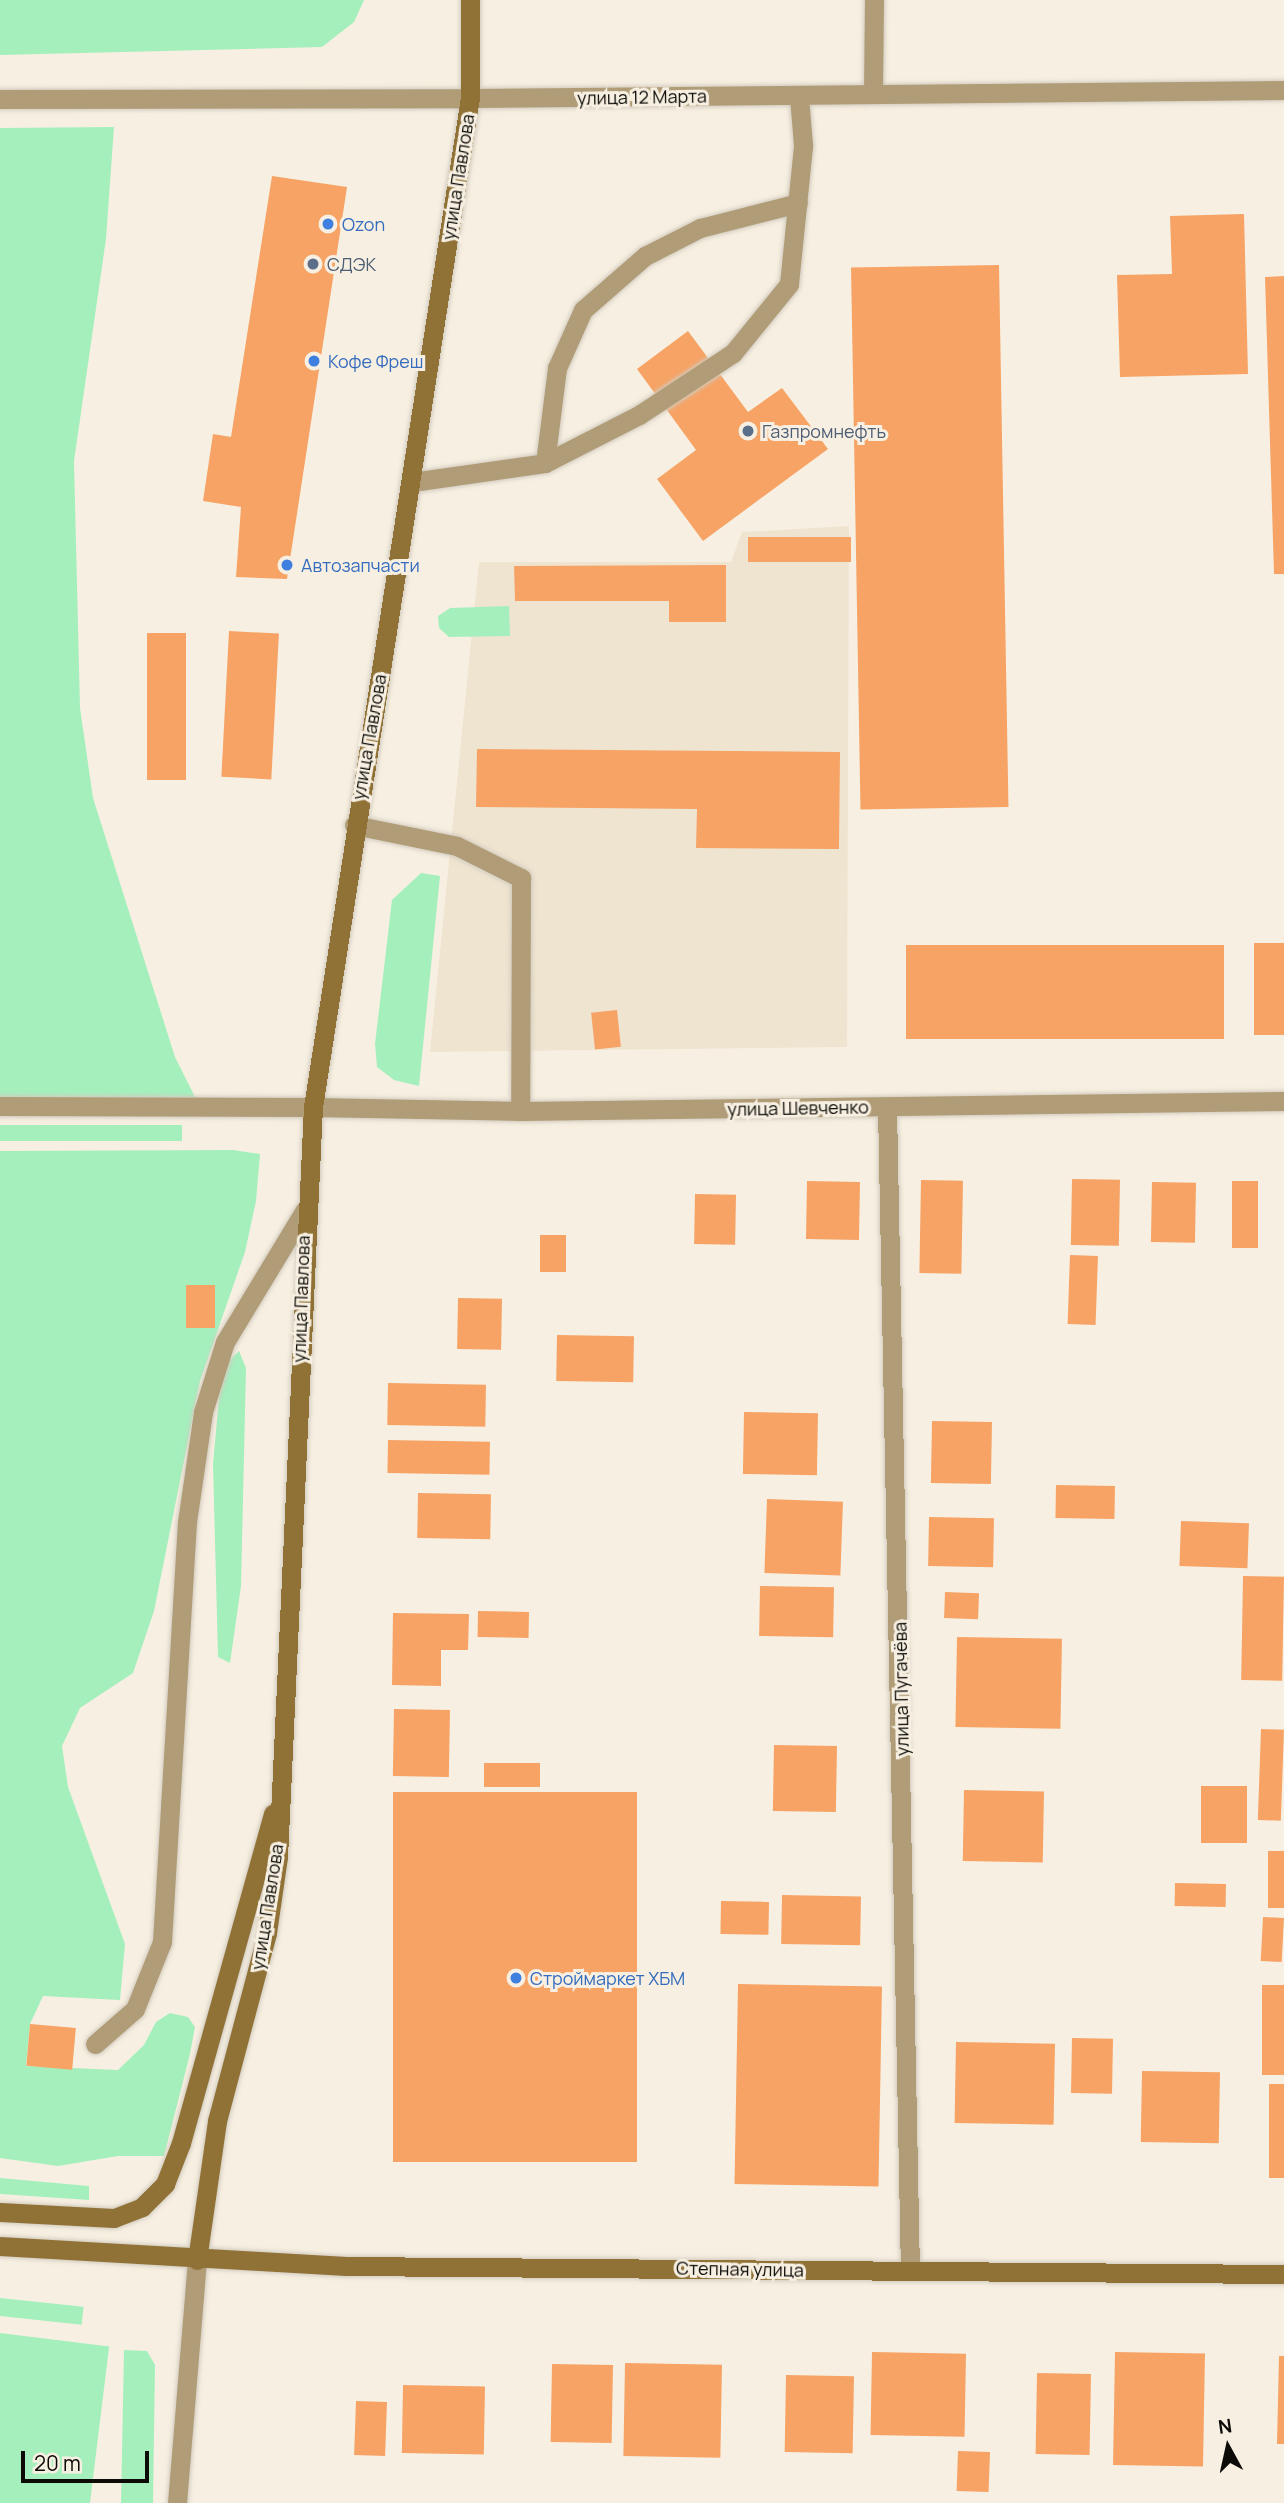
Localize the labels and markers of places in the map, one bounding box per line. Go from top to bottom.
place label: Ozon [342,213,385,235]
marker: Ozon [320,216,336,232]
place label: СДЭК [327,253,376,275]
marker: СДЭК [305,256,321,272]
place label: Кофе Фреш [328,350,423,372]
marker: Кофе Фреш [306,353,322,369]
place label: Газпромнефть [762,420,886,442]
marker: Газпромнефть [740,423,756,439]
place label: Автозапчасти [301,554,420,576]
marker: Автозапчасти [279,557,295,573]
place label: Строймаркет ХБМ [530,1967,685,1989]
marker: Строймаркет ХБМ [508,1970,524,1986]

